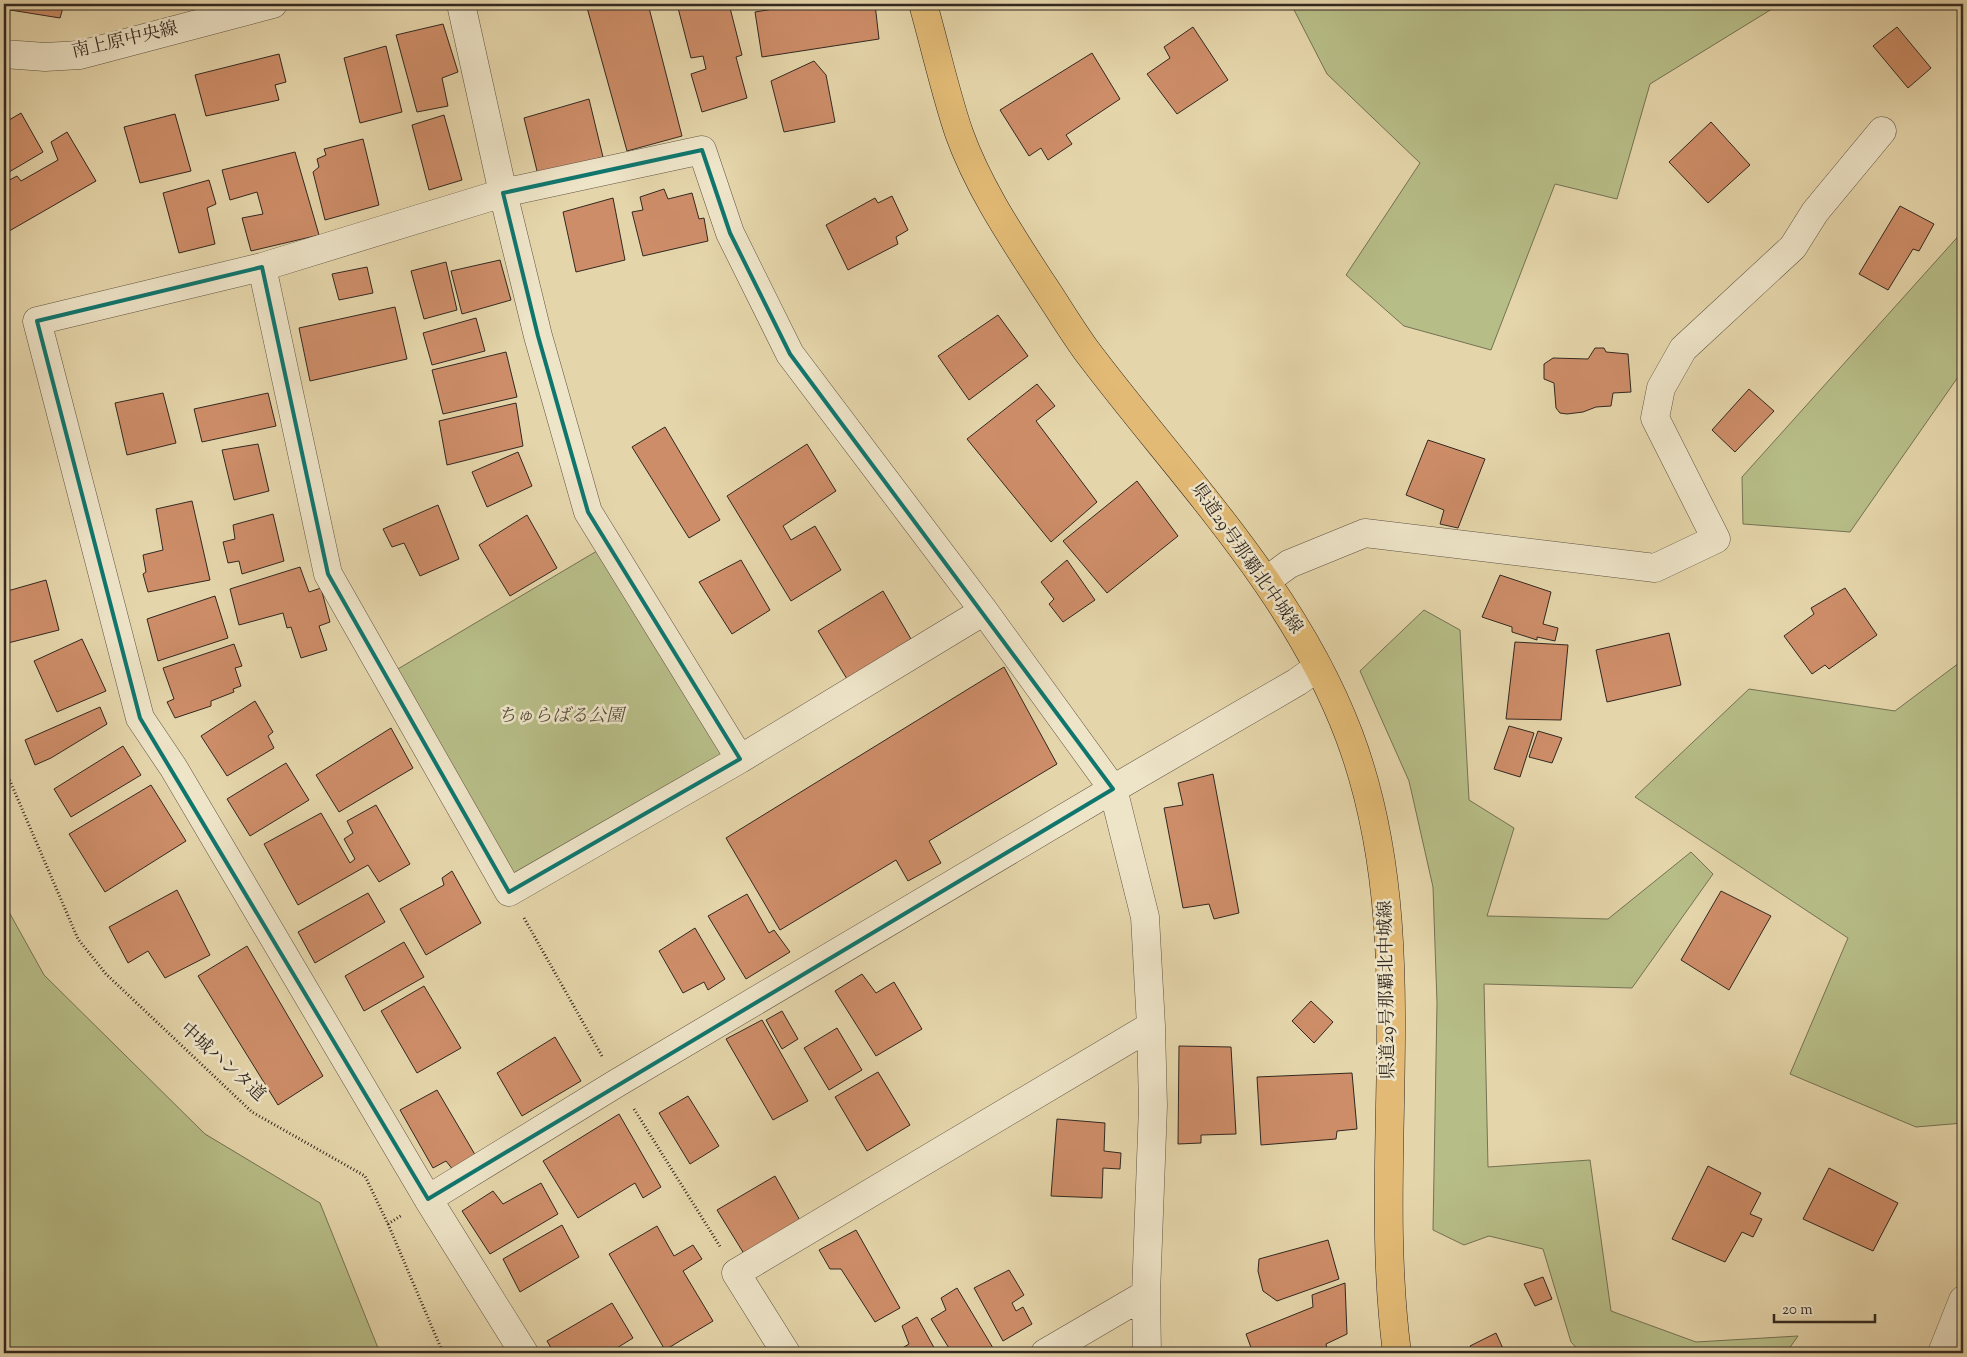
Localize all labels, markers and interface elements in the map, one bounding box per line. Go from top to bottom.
street label: 南上原中央線 [69,16,181,66]
street label: 県道29号那覇北中城線 [1184,478,1308,640]
park label: ちゅらばる公園 [498,704,627,730]
street label: 県道29号那覇北中城線 [1373,900,1403,1080]
street label: 中城ハンタ道 [173,1017,271,1109]
scale bar [1774,1292,1876,1324]
text: 20 m [1782,1300,1813,1321]

